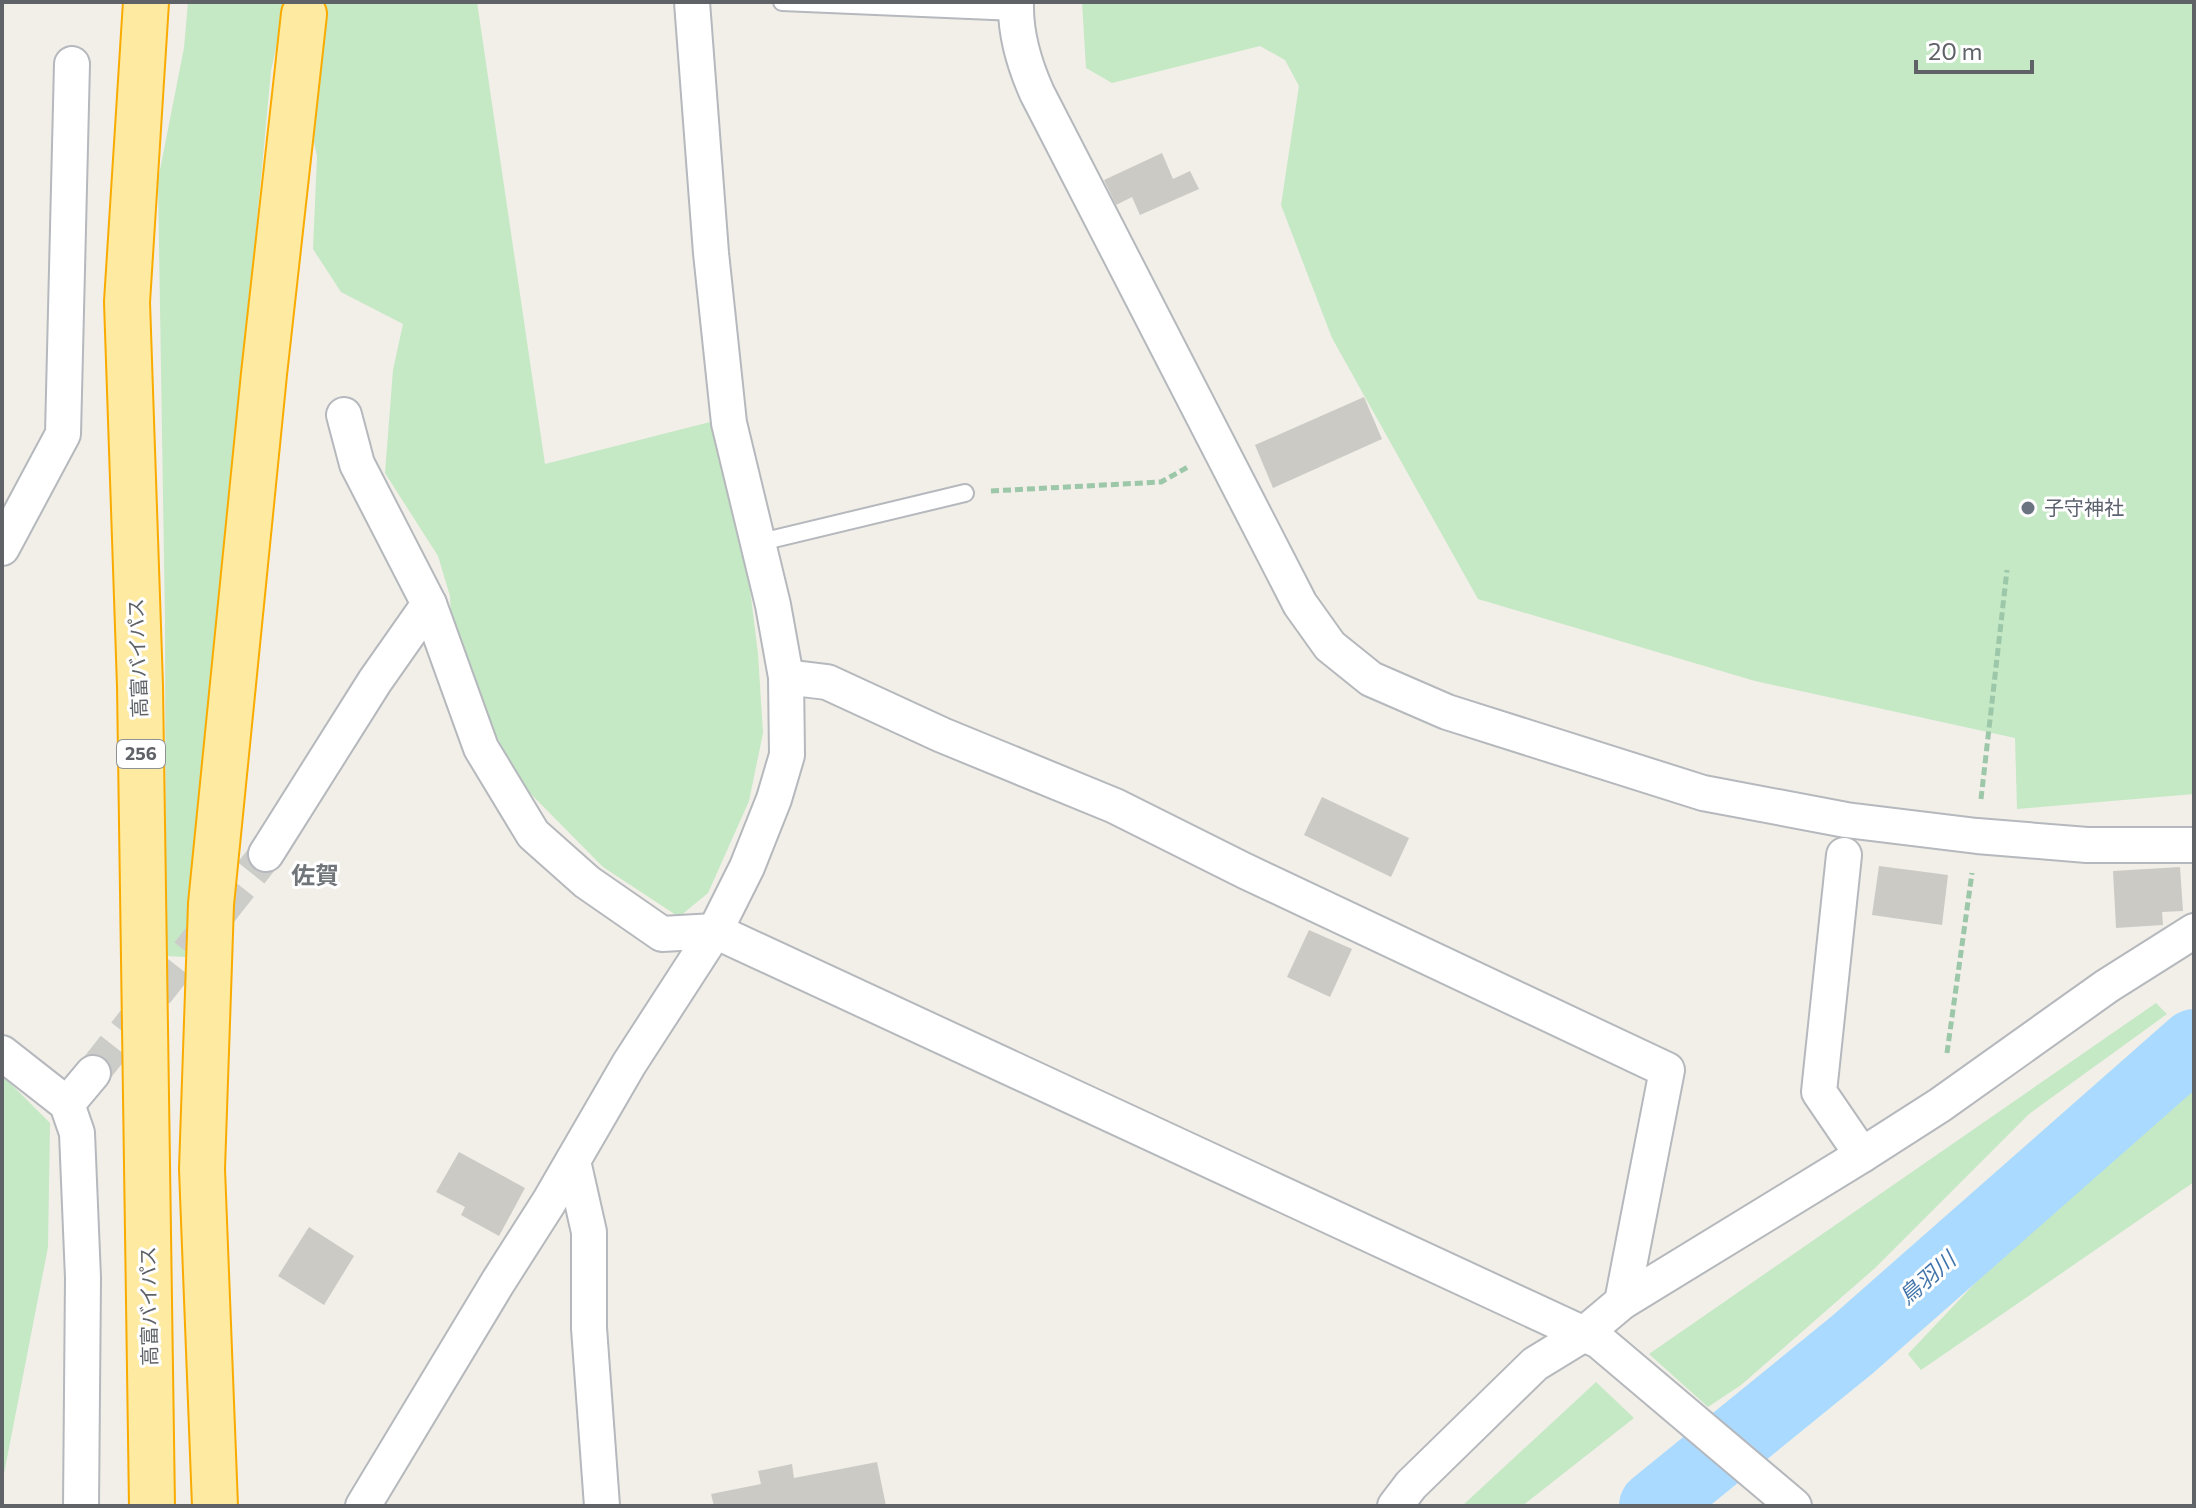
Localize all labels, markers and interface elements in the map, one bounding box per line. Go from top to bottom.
scale bar [1916,24,2032,74]
text: 20 m [1928,36,1982,65]
place label: 子守神社 [2044,495,2124,519]
marker: 子守神社 [2019,499,2037,517]
street label: 高富バイパス [123,598,151,718]
road number: 256 [117,740,165,768]
district label: 佐賀 [291,860,339,889]
water label: 鳥羽川 [1893,1244,1962,1309]
street label: 高富バイパス [135,1246,161,1366]

